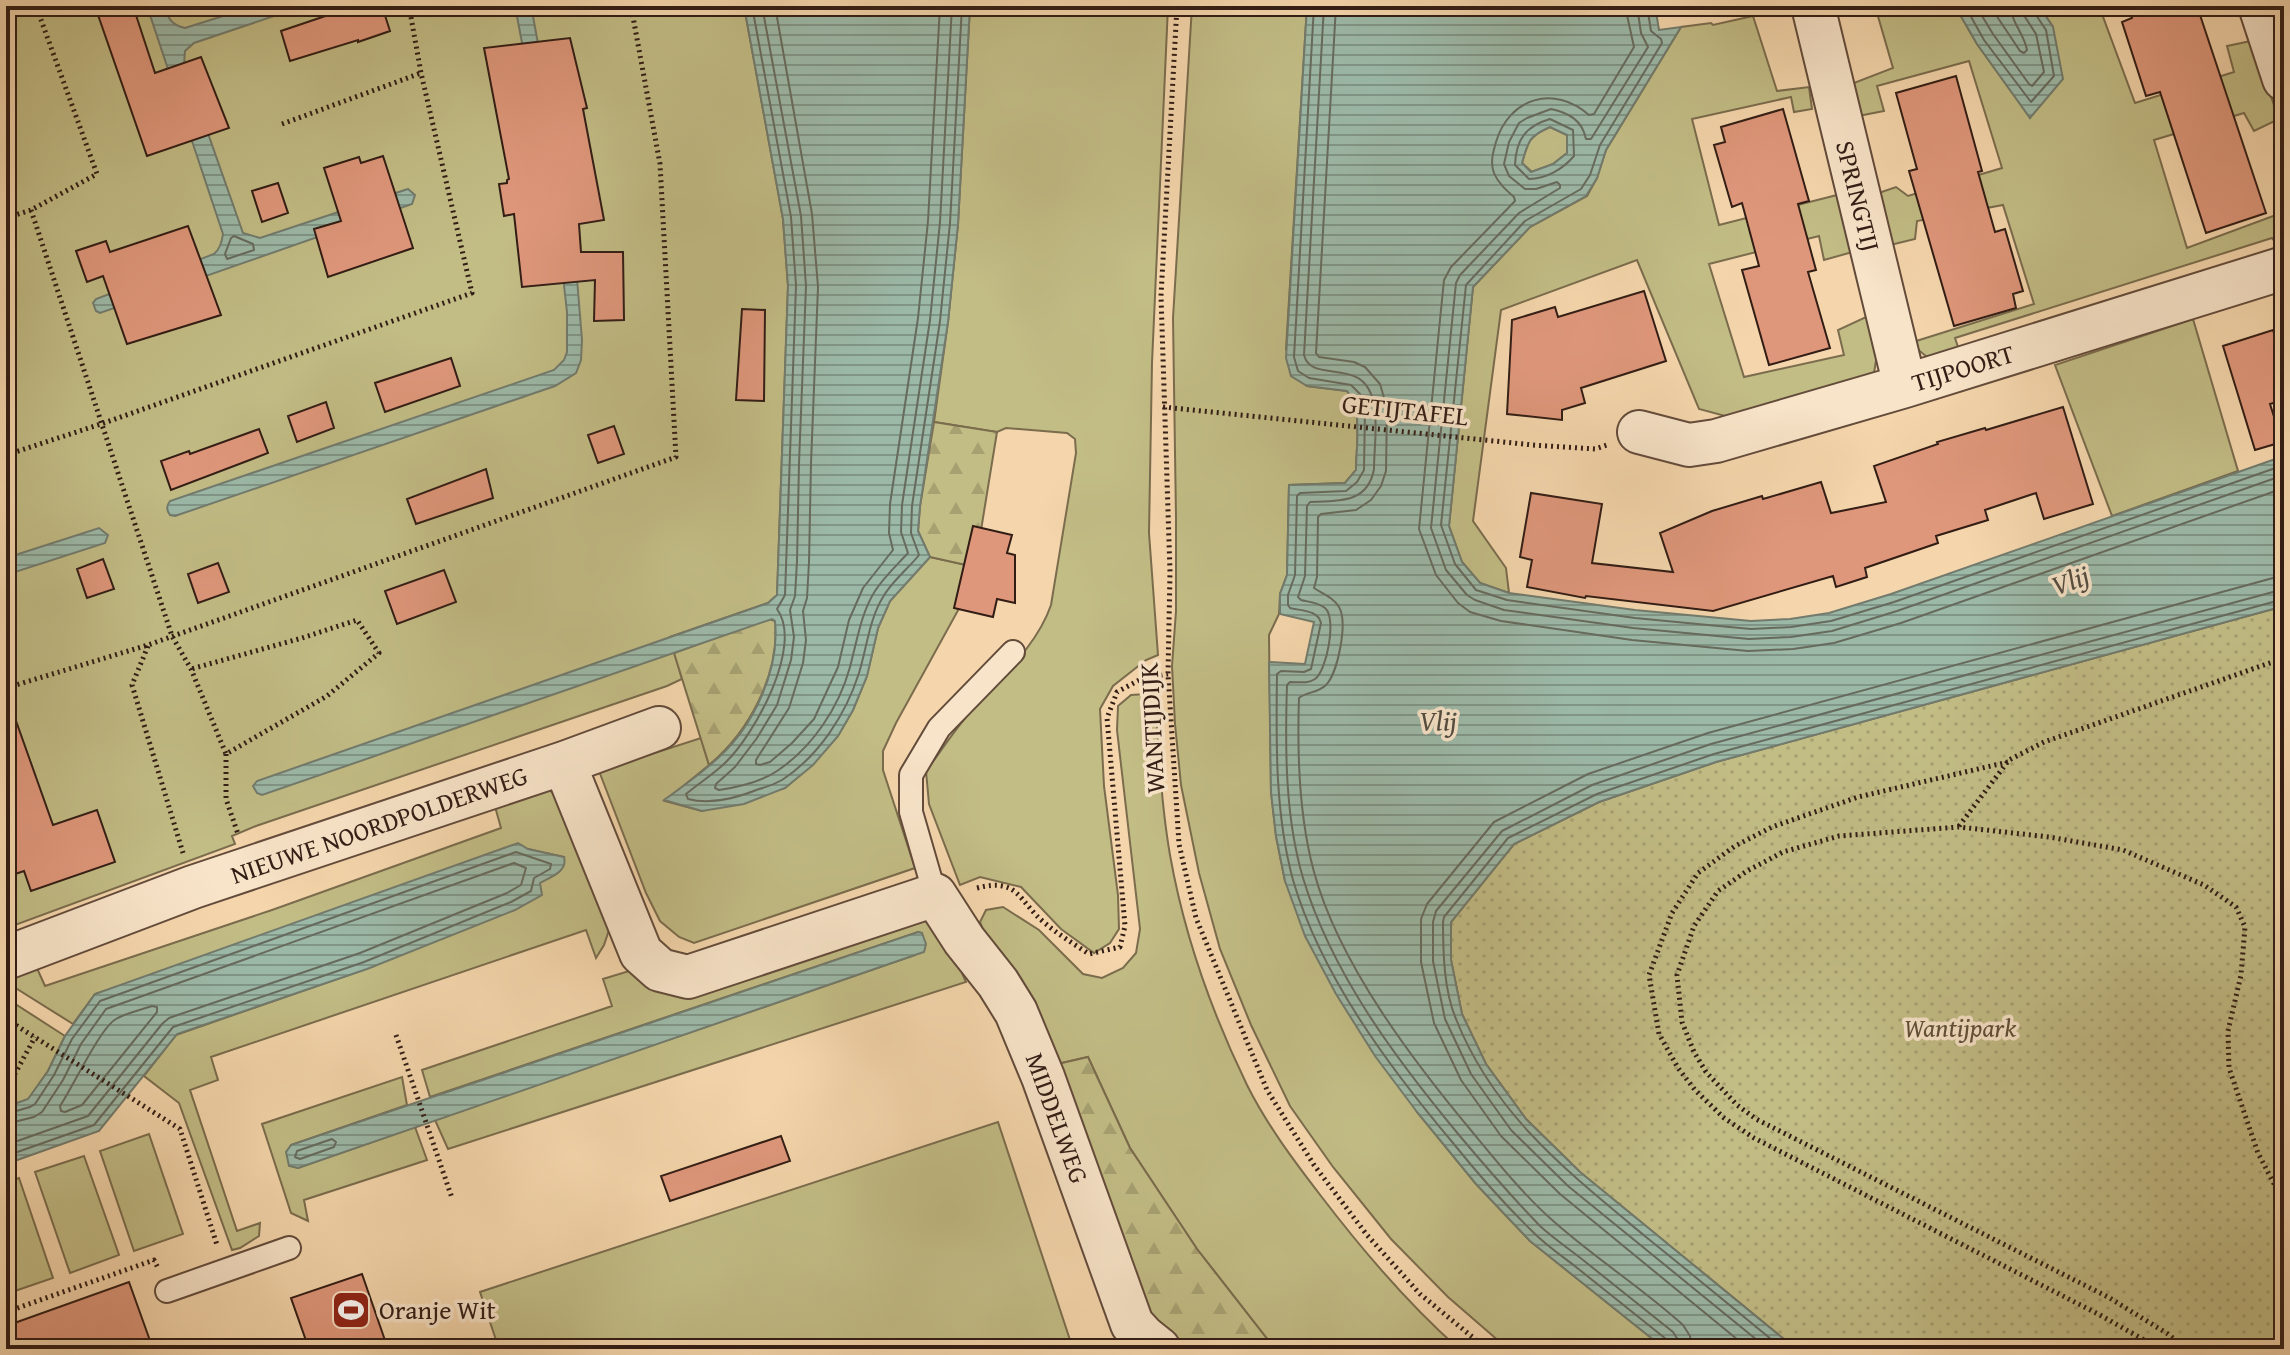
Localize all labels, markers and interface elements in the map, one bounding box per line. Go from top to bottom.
street label: SPRINGTIJ [1826,136,1891,255]
street label: TIJPOORT [1907,333,2019,402]
street label: GETIJTAFEL [1340,383,1470,436]
water label: Vlij [2045,554,2094,605]
street label: WANTIJDIJK [1129,661,1174,794]
water label: Vlij [1419,700,1457,741]
street label: NIEUWE NOORDPOLDERWEG [225,755,533,894]
park label: Wantijpark [1904,1008,2016,1047]
street label: MIDDELWEG [1016,1047,1099,1189]
sports icon: Oranje Wit [330,1289,372,1331]
place label: Oranje Wit [379,1290,496,1329]

